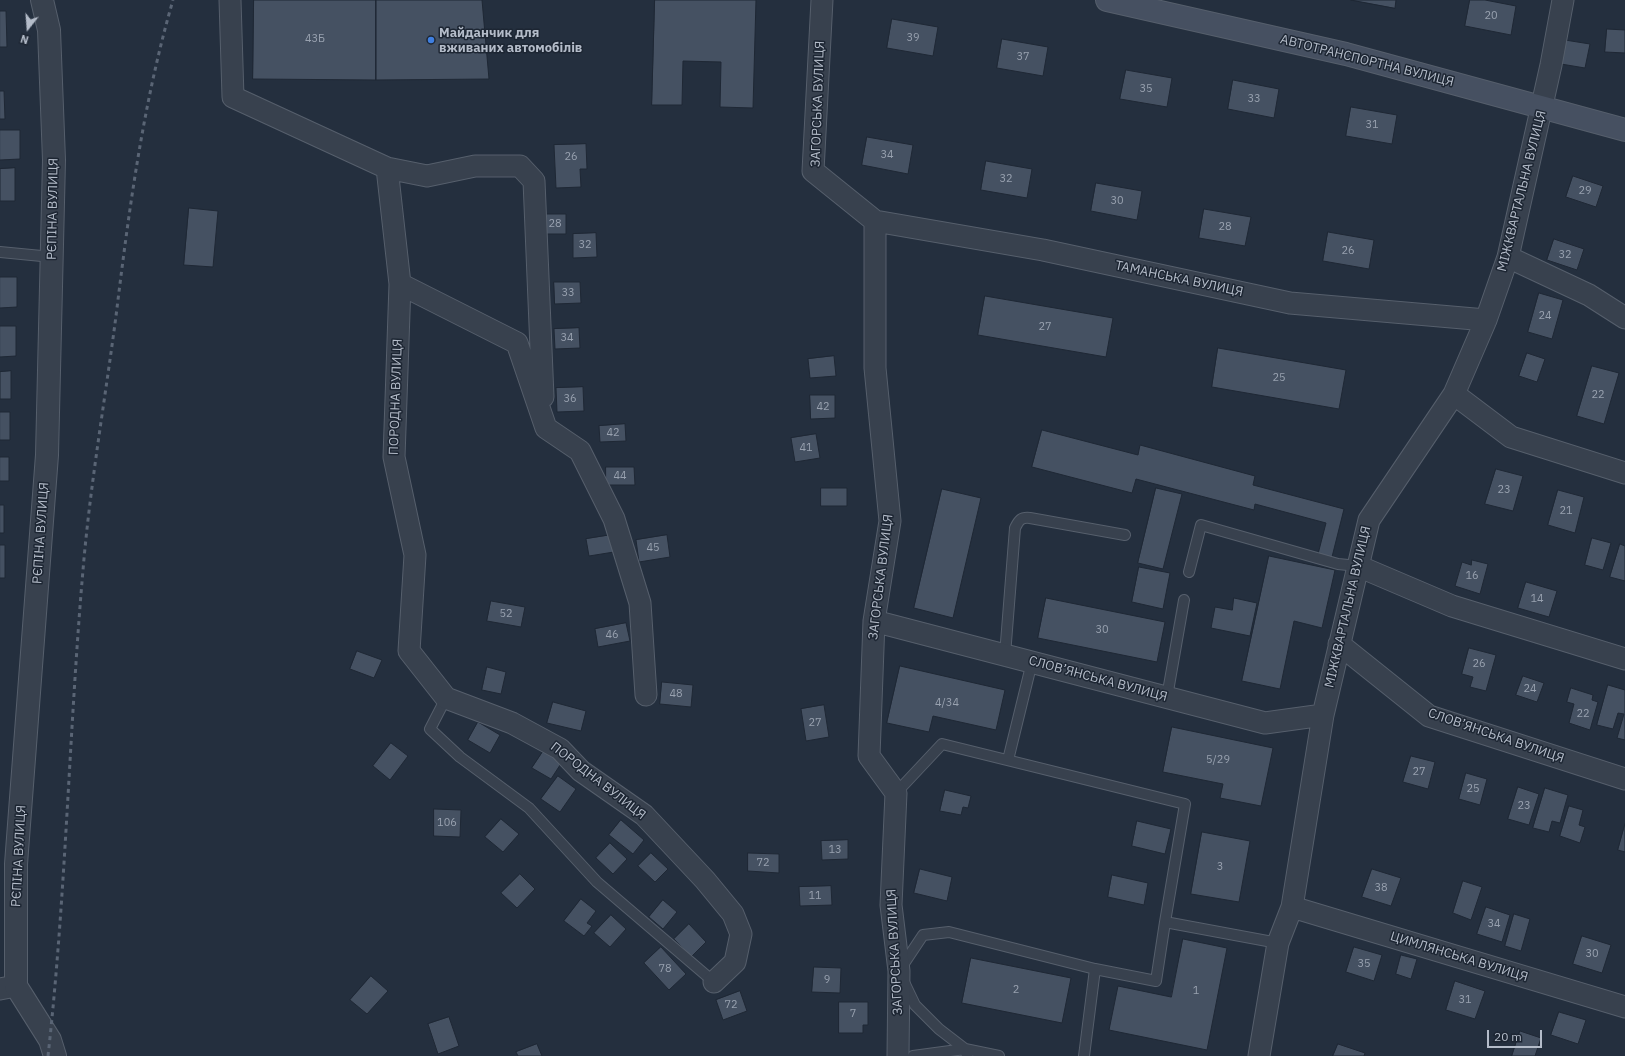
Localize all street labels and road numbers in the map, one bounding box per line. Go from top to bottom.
street label: АВТОТРАНСПОРТНА ВУЛИЦЯ [1279,32,1455,90]
street label: ЗАГОРСЬКА ВУЛИЦЯ [808,41,828,167]
street label: МІЖКВАРТАЛЬНА ВУЛИЦЯ [1494,109,1550,273]
street label: РЄПІНА ВУЛИЦЯ [44,158,62,260]
street label: ТАМАНСЬКА ВУЛИЦЯ [1114,258,1244,300]
street label: ПОРОДНА ВУЛИЦЯ [386,339,406,455]
street label: РЄПІНА ВУЛИЦЯ [30,482,52,584]
street label: ЗАГОРСЬКА ВУЛИЦЯ [866,513,896,641]
street label: МІЖКВАРТАЛЬНА ВУЛИЦЯ [1322,525,1374,689]
street label: СЛОВ’ЯНСЬКА ВУЛИЦЯ [1027,653,1169,705]
street label: СЛОВ’ЯНСЬКА ВУЛИЦЯ [1426,705,1566,767]
street label: ПОРОДНА ВУЛИЦЯ [547,739,649,823]
street label: РЄПІНА ВУЛИЦЯ [9,805,29,907]
street label: ЗАГОРСЬКА ВУЛИЦЯ [884,888,906,1016]
street label: ЦИМЛЯНСЬКА ВУЛИЦЯ [1388,929,1530,985]

